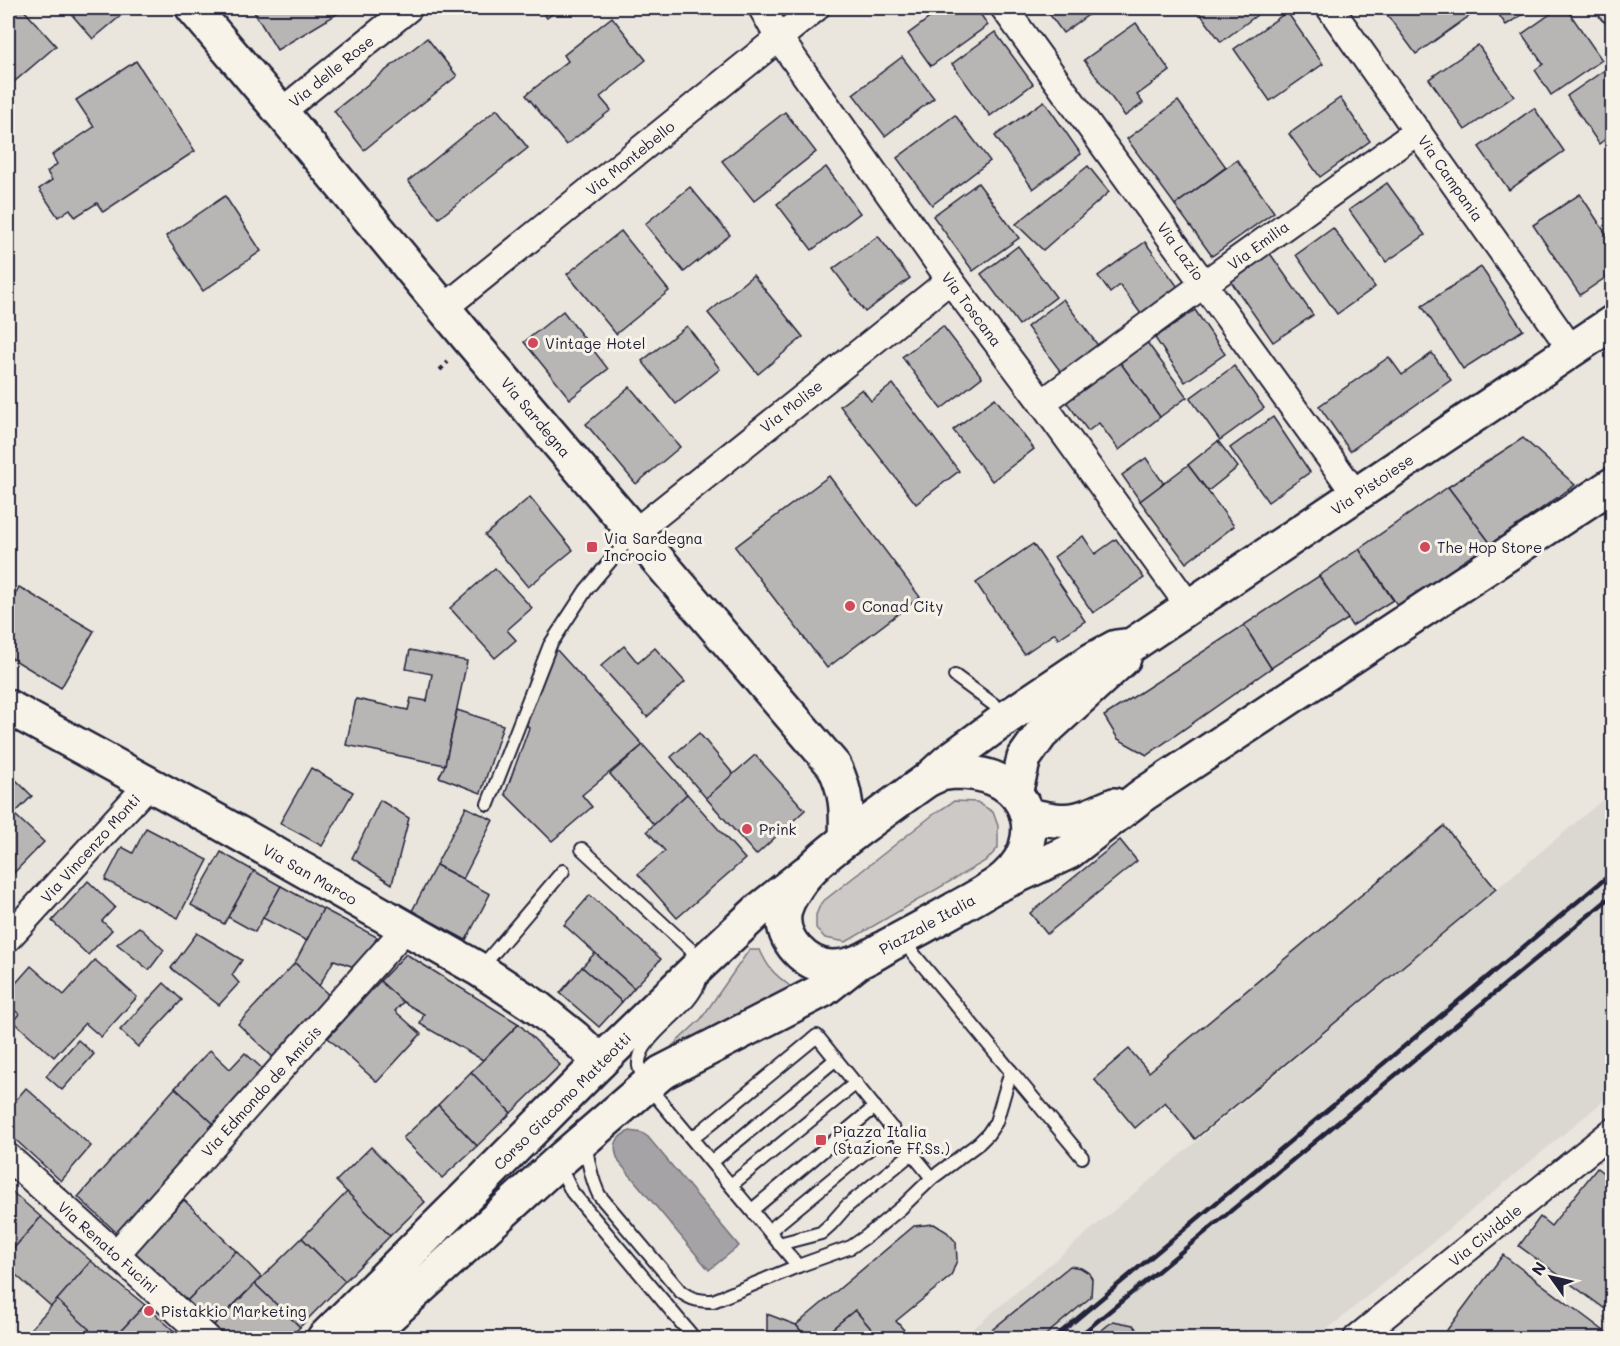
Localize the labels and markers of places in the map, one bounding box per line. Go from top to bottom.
place label: Vintage Hotel [545,333,646,353]
marker: Vintage Hotel [526,336,540,350]
place label: Via Sardegna Incrocio [604,528,703,565]
place label: The Hop Store [1437,537,1542,557]
marker: Via Sardegna Incrocio [585,540,599,554]
marker: The Hop Store [1418,540,1432,554]
place label: Conad City [862,596,943,616]
marker: Conad City [843,599,857,613]
place label: Prink [759,819,797,839]
marker: Prink [740,822,754,836]
place label: Piazza Italia (Stazione Ff.Ss.) [833,1121,950,1158]
marker: Piazza Italia (Stazione Ff.Ss.) [814,1133,828,1147]
place label: Pistakkio Marketing [161,1301,307,1321]
marker: Pistakkio Marketing [142,1304,156,1318]

